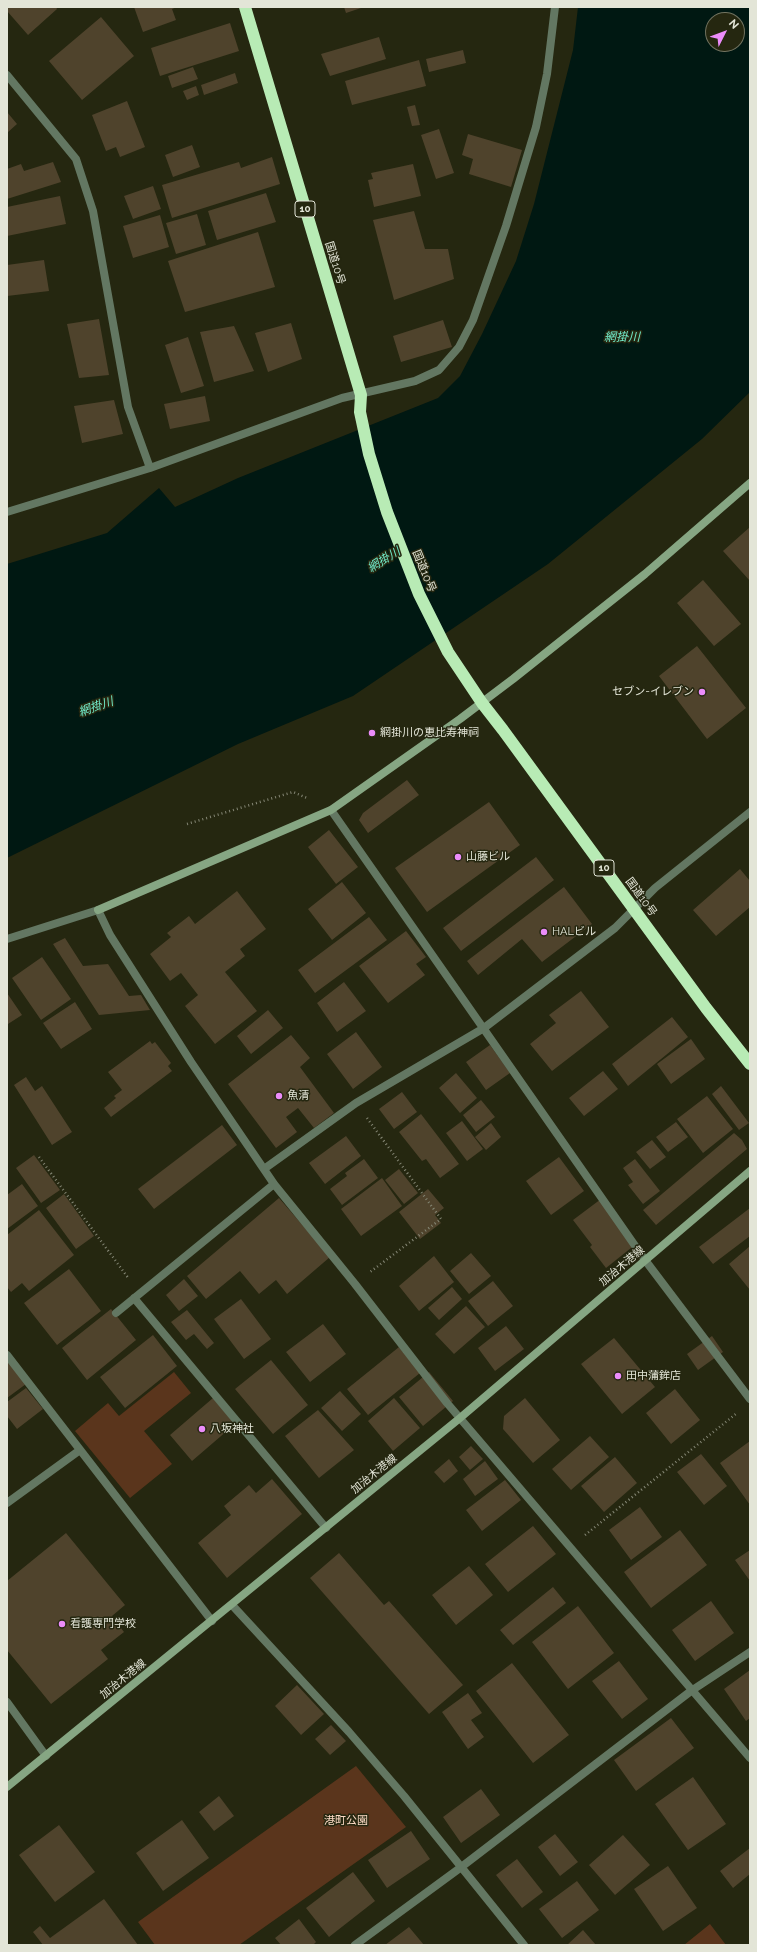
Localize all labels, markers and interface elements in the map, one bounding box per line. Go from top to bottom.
north arrow [705,12,745,52]
text: N [726,17,741,32]
road number: 10 [295,201,315,217]
street label: 国道10号 [322,240,348,286]
water label: 網掛川 [604,330,640,344]
water label: 網掛川 [365,544,403,576]
street label: 国道10号 [410,548,438,594]
place label: セブン-イレブン [612,685,694,699]
marker: セブン-イレブン [697,687,707,697]
water label: 網掛川 [77,694,115,720]
place label: 網掛川の恵比寿神祠 [380,726,479,740]
marker: 網掛川の恵比寿神祠 [367,728,377,738]
place label: 山藤ビル [466,850,510,864]
marker: 山藤ビル [453,852,463,862]
road number: 10 [594,860,614,876]
street label: 国道10号 [623,875,659,919]
place label: HALビル [552,925,596,939]
marker: HALビル [539,927,549,937]
place label: 魚清 [287,1089,309,1103]
marker: 魚清 [274,1091,284,1101]
street label: 加治木港線 [597,1243,647,1289]
place label: 田中蒲鉾店 [626,1369,681,1383]
marker: 田中蒲鉾店 [613,1371,623,1381]
place label: 八坂神社 [210,1422,254,1436]
marker: 八坂神社 [197,1424,207,1434]
street label: 加治木港線 [348,1452,400,1496]
place label: 看護専門学校 [70,1617,136,1631]
marker: 看護専門学校 [57,1619,67,1629]
street label: 加治木港線 [97,1657,149,1701]
park label: 港町公園 [324,1814,368,1828]

